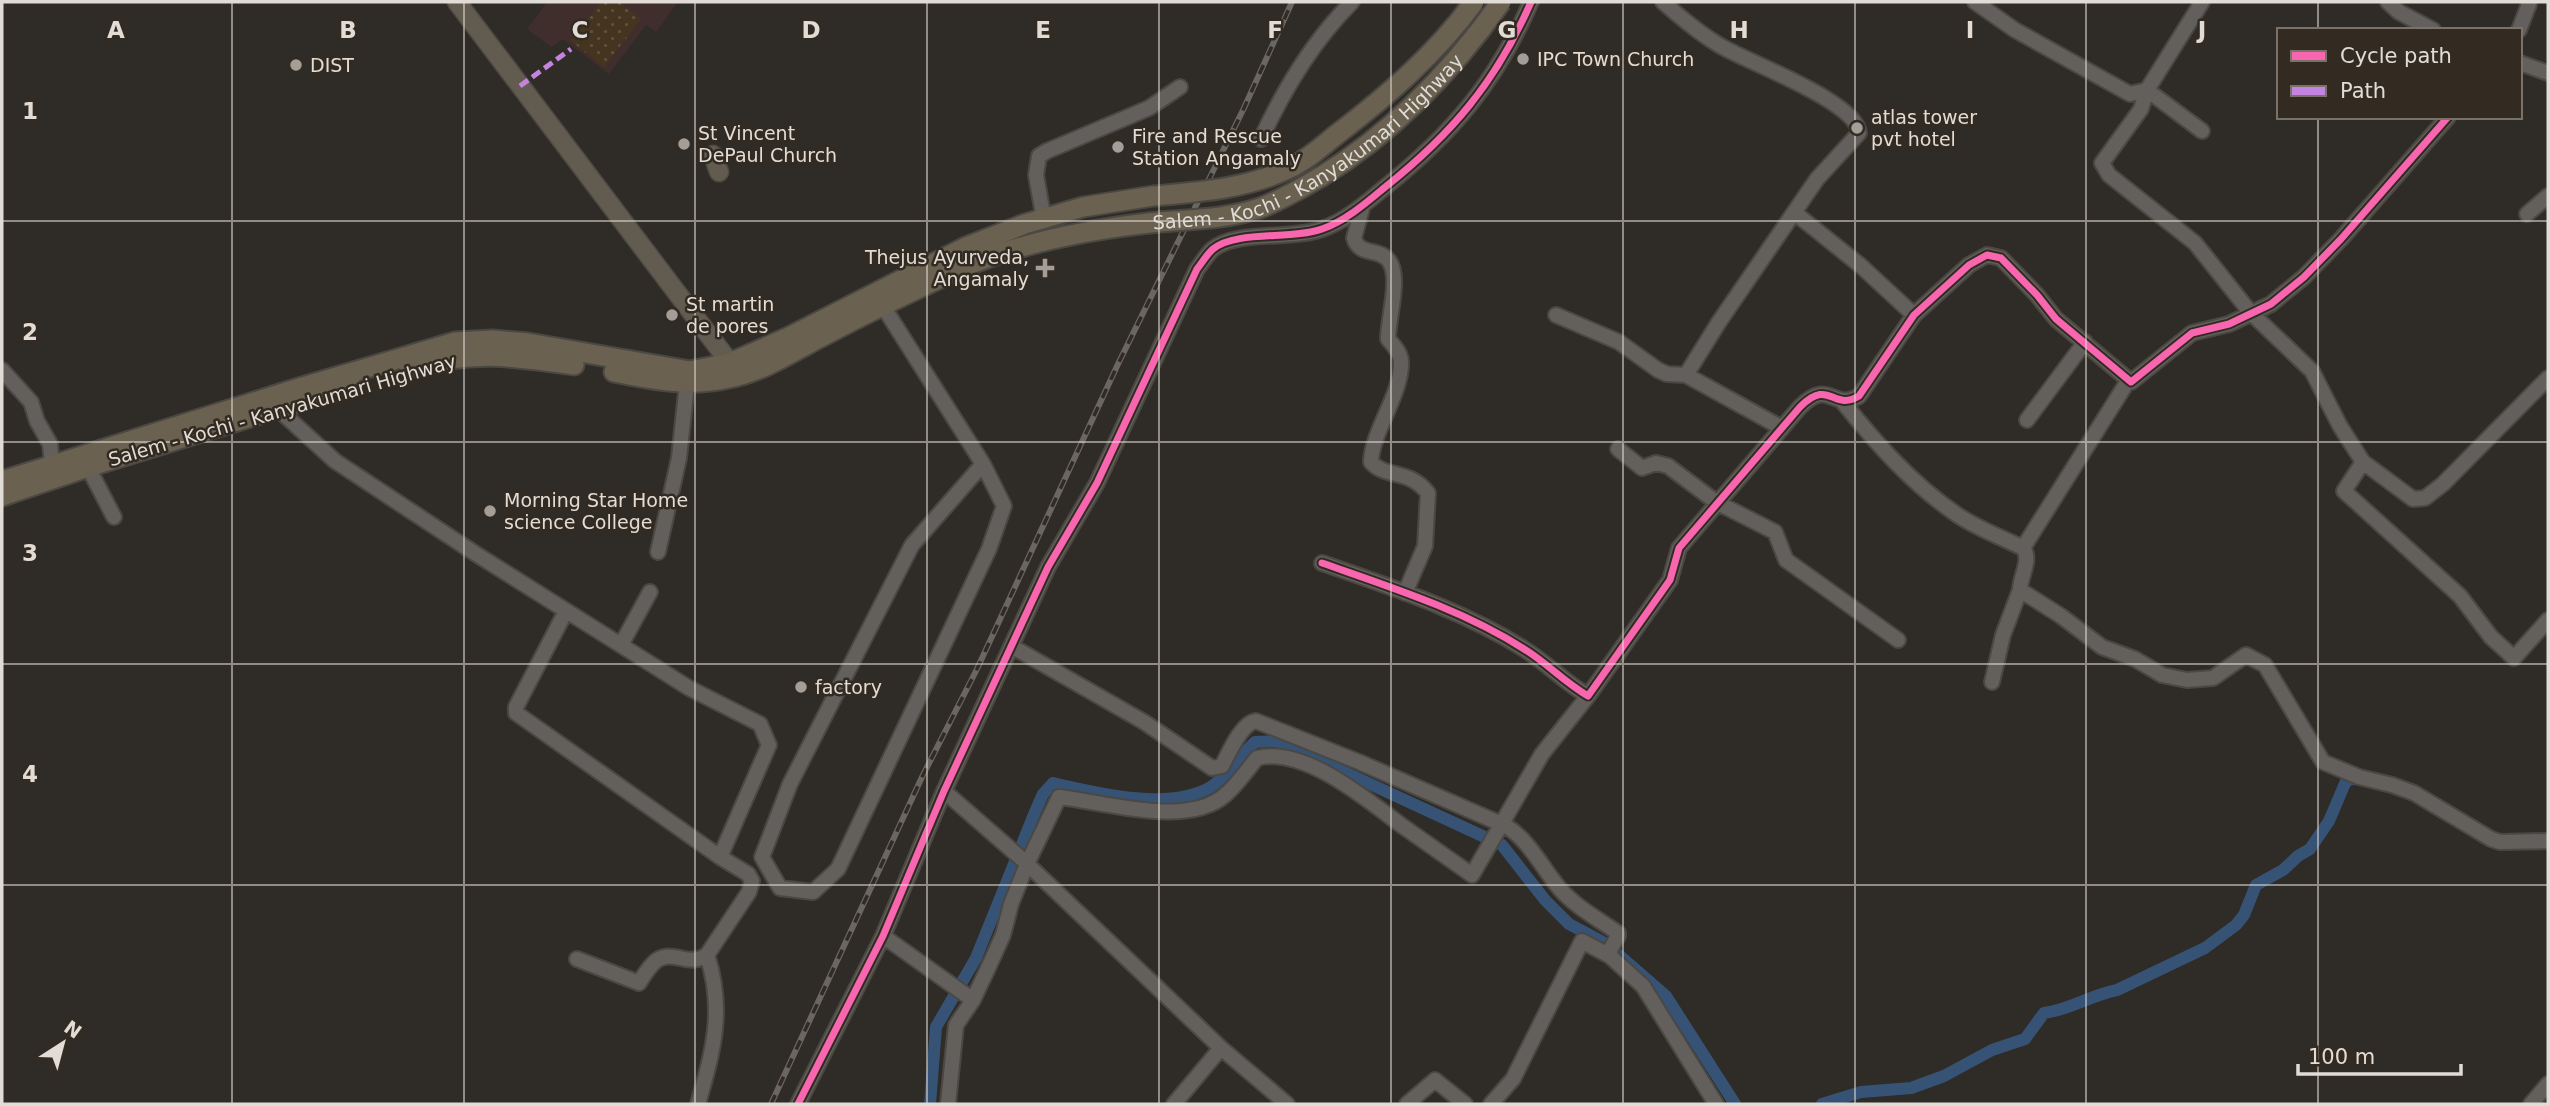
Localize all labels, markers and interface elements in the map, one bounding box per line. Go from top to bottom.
text: A [107,17,125,43]
text: B [339,17,357,43]
text: C [572,17,588,43]
text: D [801,17,821,43]
text: E [1035,17,1051,43]
text: F [1267,17,1283,43]
text: G [1498,17,1516,43]
text: H [1729,17,1749,43]
text: I [1966,17,1974,43]
text: J [2196,17,2206,43]
legend [2277,28,2522,119]
text: Cycle path [2340,44,2452,68]
place label: IPC Town Church [1537,48,1694,70]
street label: Salem - Kochi - Kanyakumari Highway [1152,49,1467,234]
marker: IPC Town Church [1515,51,1531,67]
place label: DIST [310,54,354,76]
marker: DIST [288,57,304,73]
text: Path [2340,79,2386,103]
text: 1 [22,98,38,124]
place label: atlas tower pvt hotel [1871,106,1977,150]
marker: atlas tower pvt hotel [1849,120,1865,136]
place label: St Vincent DePaul Church [698,122,837,166]
place label: Fire and Rescue Station Angamaly [1132,125,1301,169]
marker: St Vincent DePaul Church [676,136,692,152]
marker: Fire and Rescue Station Angamaly [1110,139,1126,155]
place label: Thejus Ayurveda, Angamaly [864,246,1029,290]
marker: Thejus Ayurveda, Angamaly [1035,258,1055,278]
place label: St martin de pores [686,293,774,337]
marker: St martin de pores [664,307,680,323]
text: 2 [22,319,38,345]
street label: Salem - Kochi - Kanyakumari Highway [106,350,458,470]
place label: Morning Star Home science College [504,489,688,533]
marker: Morning Star Home science College [482,503,498,519]
text: 3 [22,540,38,566]
place label: factory [815,676,882,698]
marker: factory [793,679,809,695]
text: 4 [22,761,38,787]
north arrow [28,1008,98,1078]
text: N [60,1016,86,1043]
scale bar [2298,1032,2461,1076]
text: 100 m [2308,1045,2375,1069]

